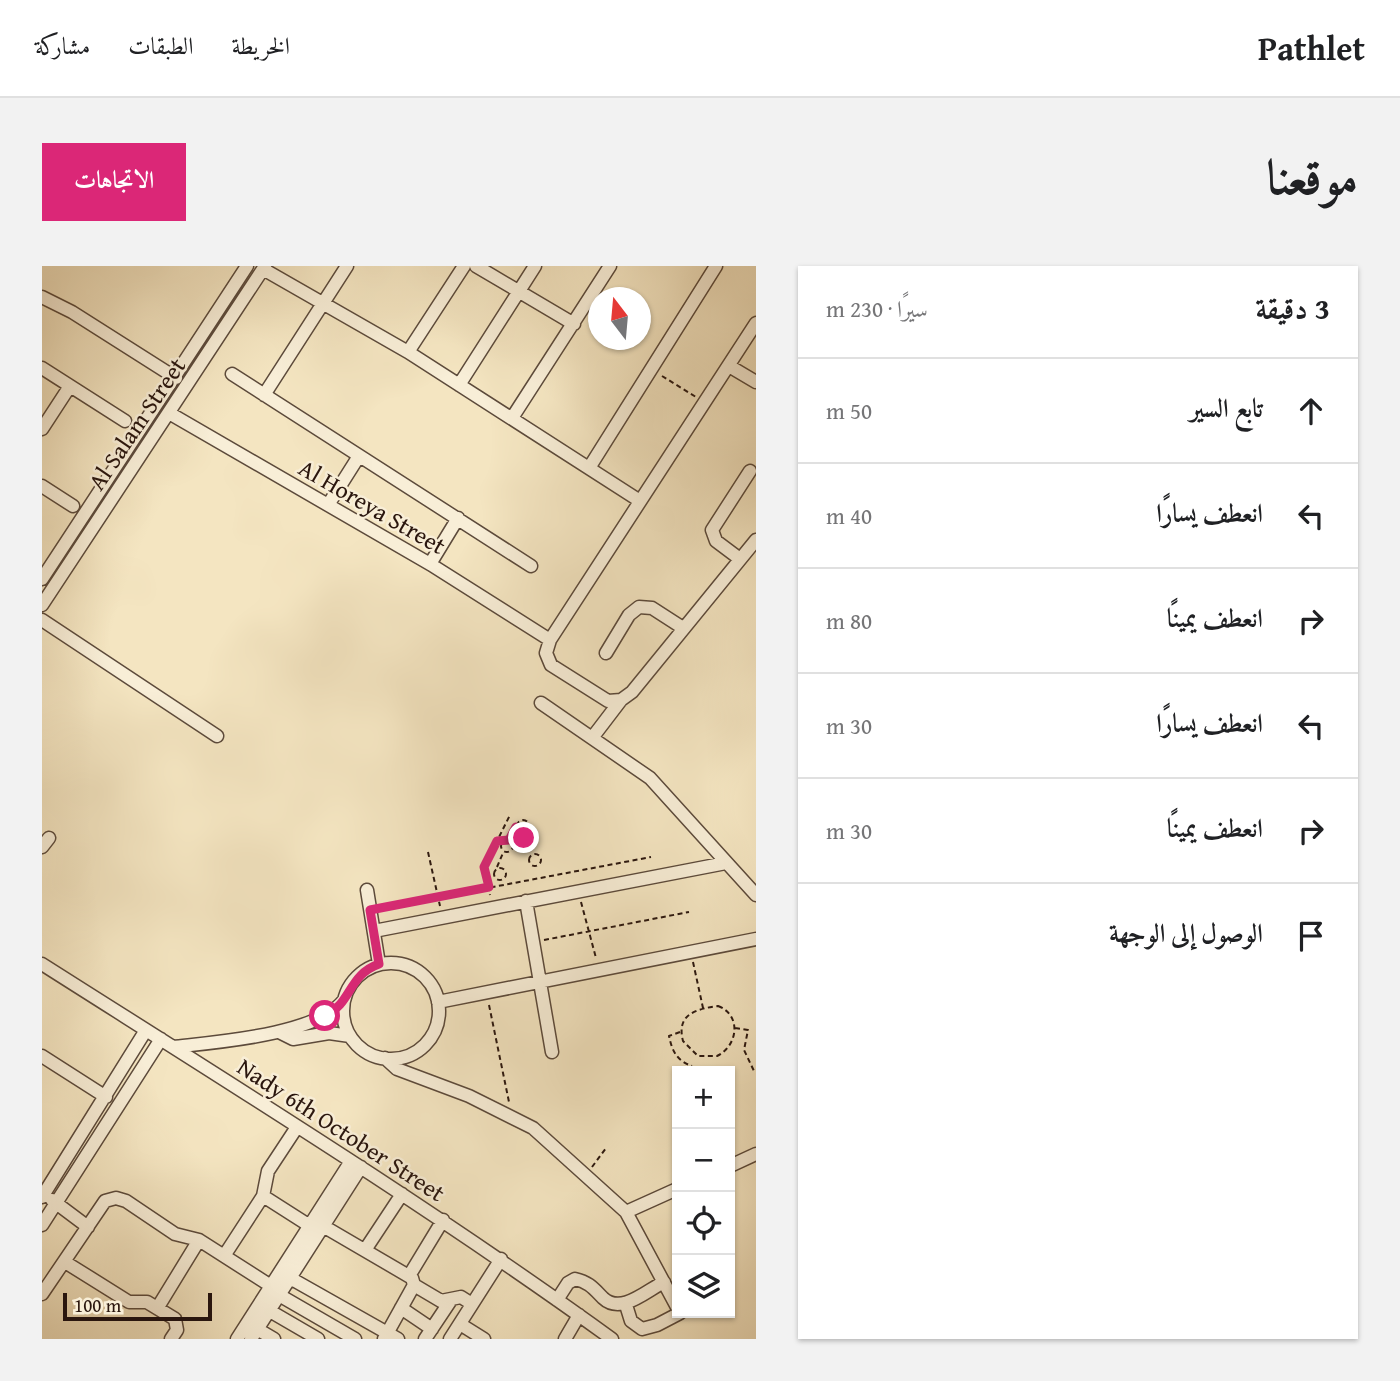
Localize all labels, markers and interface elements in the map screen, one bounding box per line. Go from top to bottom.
text: Pathlet [1258,24,1365,72]
text: مشاركة [35,28,90,63]
text: الطبقات [128,28,194,63]
text: الخريطة [232,28,290,63]
text: موقعنا [1266,140,1358,212]
button: الاتجاهات [42,143,186,221]
text: 3 دقيقة [1255,286,1330,330]
north arrow [588,287,651,350]
text: سيرًا · 230 m [826,292,928,325]
street label: Al Salam Street [79,350,194,497]
text: تابع السير [1189,388,1263,427]
icon: ahead [1292,392,1330,430]
text: 50 m [826,394,872,427]
street label: Al Horeya Street [292,450,453,563]
text: انعطف يسارًا [1156,493,1263,532]
icon: left [1292,497,1330,535]
text: 40 m [826,499,872,532]
text: انعطف يمينًا [1167,598,1263,637]
icon: right [1292,602,1330,640]
text: 80 m [826,604,872,637]
text: انعطف يسارًا [1156,703,1263,742]
icon: left [1292,707,1330,745]
text: 30 m [826,709,872,742]
text: انعطف يمينًا [1167,808,1263,847]
icon: right [1292,812,1330,850]
text: 30 m [826,814,872,847]
route end [508,822,539,853]
text: الوصول إلى الوجهة [1109,913,1263,952]
icon: arrive [1292,917,1330,955]
route start [309,1000,340,1031]
street label: Nady 6th October Street [231,1049,452,1210]
map controls [672,1066,735,1318]
button: + [672,1066,735,1129]
button: − [672,1129,735,1192]
button: locate [672,1192,735,1255]
button: layers [672,1255,735,1318]
scale bar [63,1290,212,1322]
text: 100 m [74,1291,121,1319]

